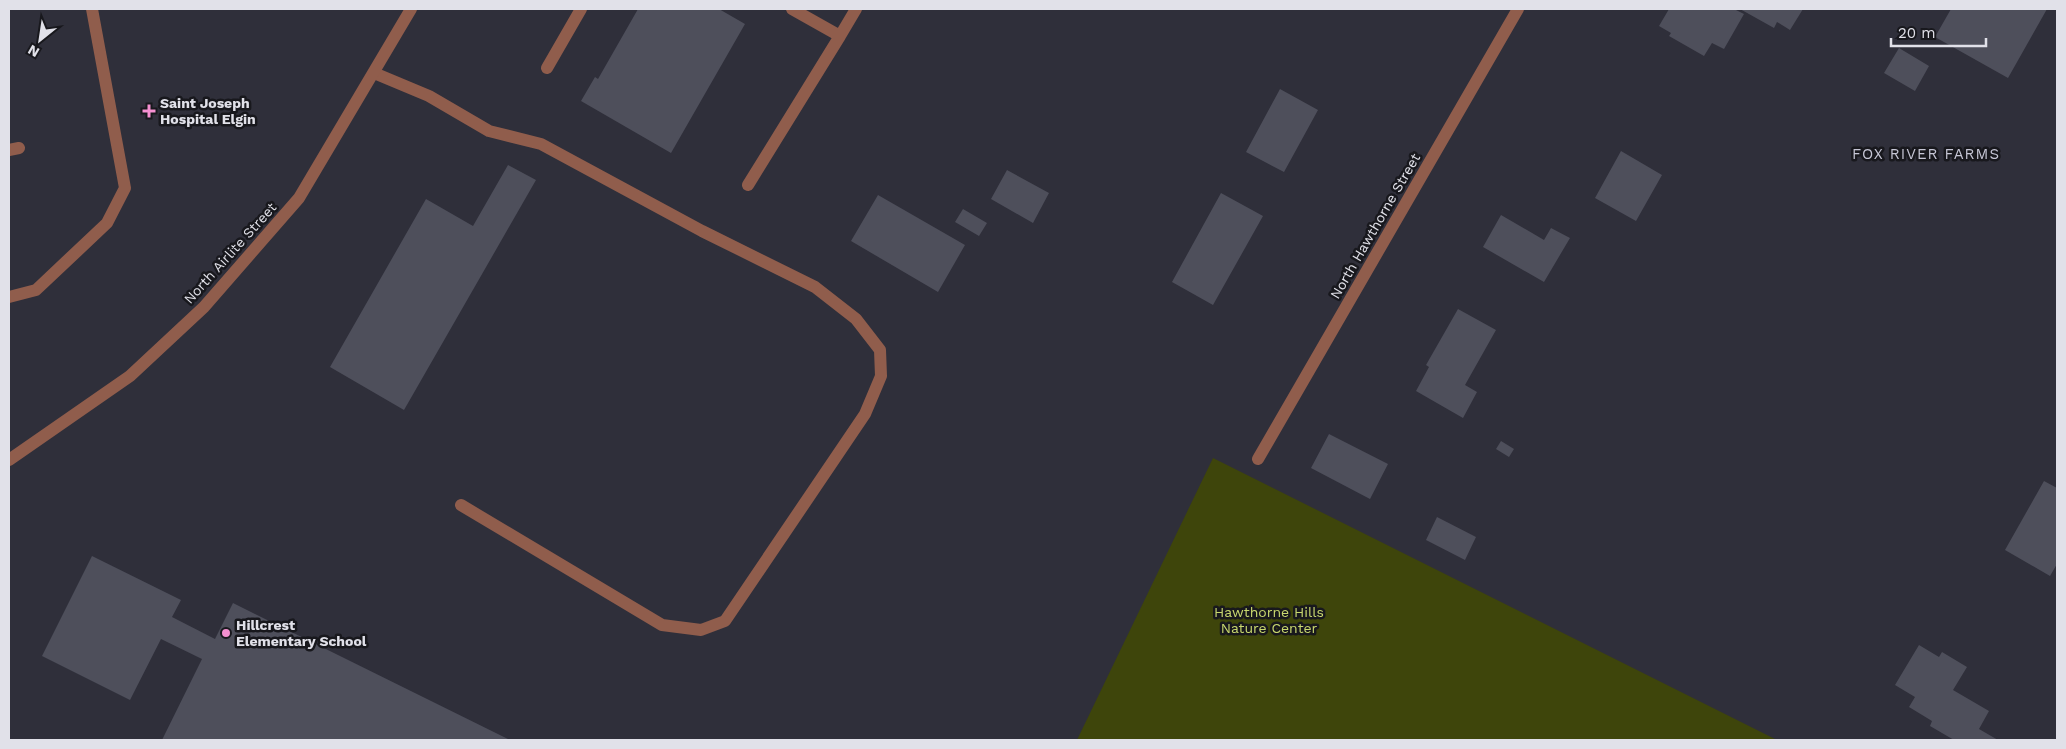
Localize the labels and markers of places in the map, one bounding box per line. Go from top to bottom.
place label: Saint Joseph Hospital Elgin [160,95,256,127]
marker: Saint Joseph Hospital Elgin [142,104,156,118]
place label: Hillcrest Elementary School [236,617,367,649]
marker: Hillcrest Elementary School [220,627,232,639]

